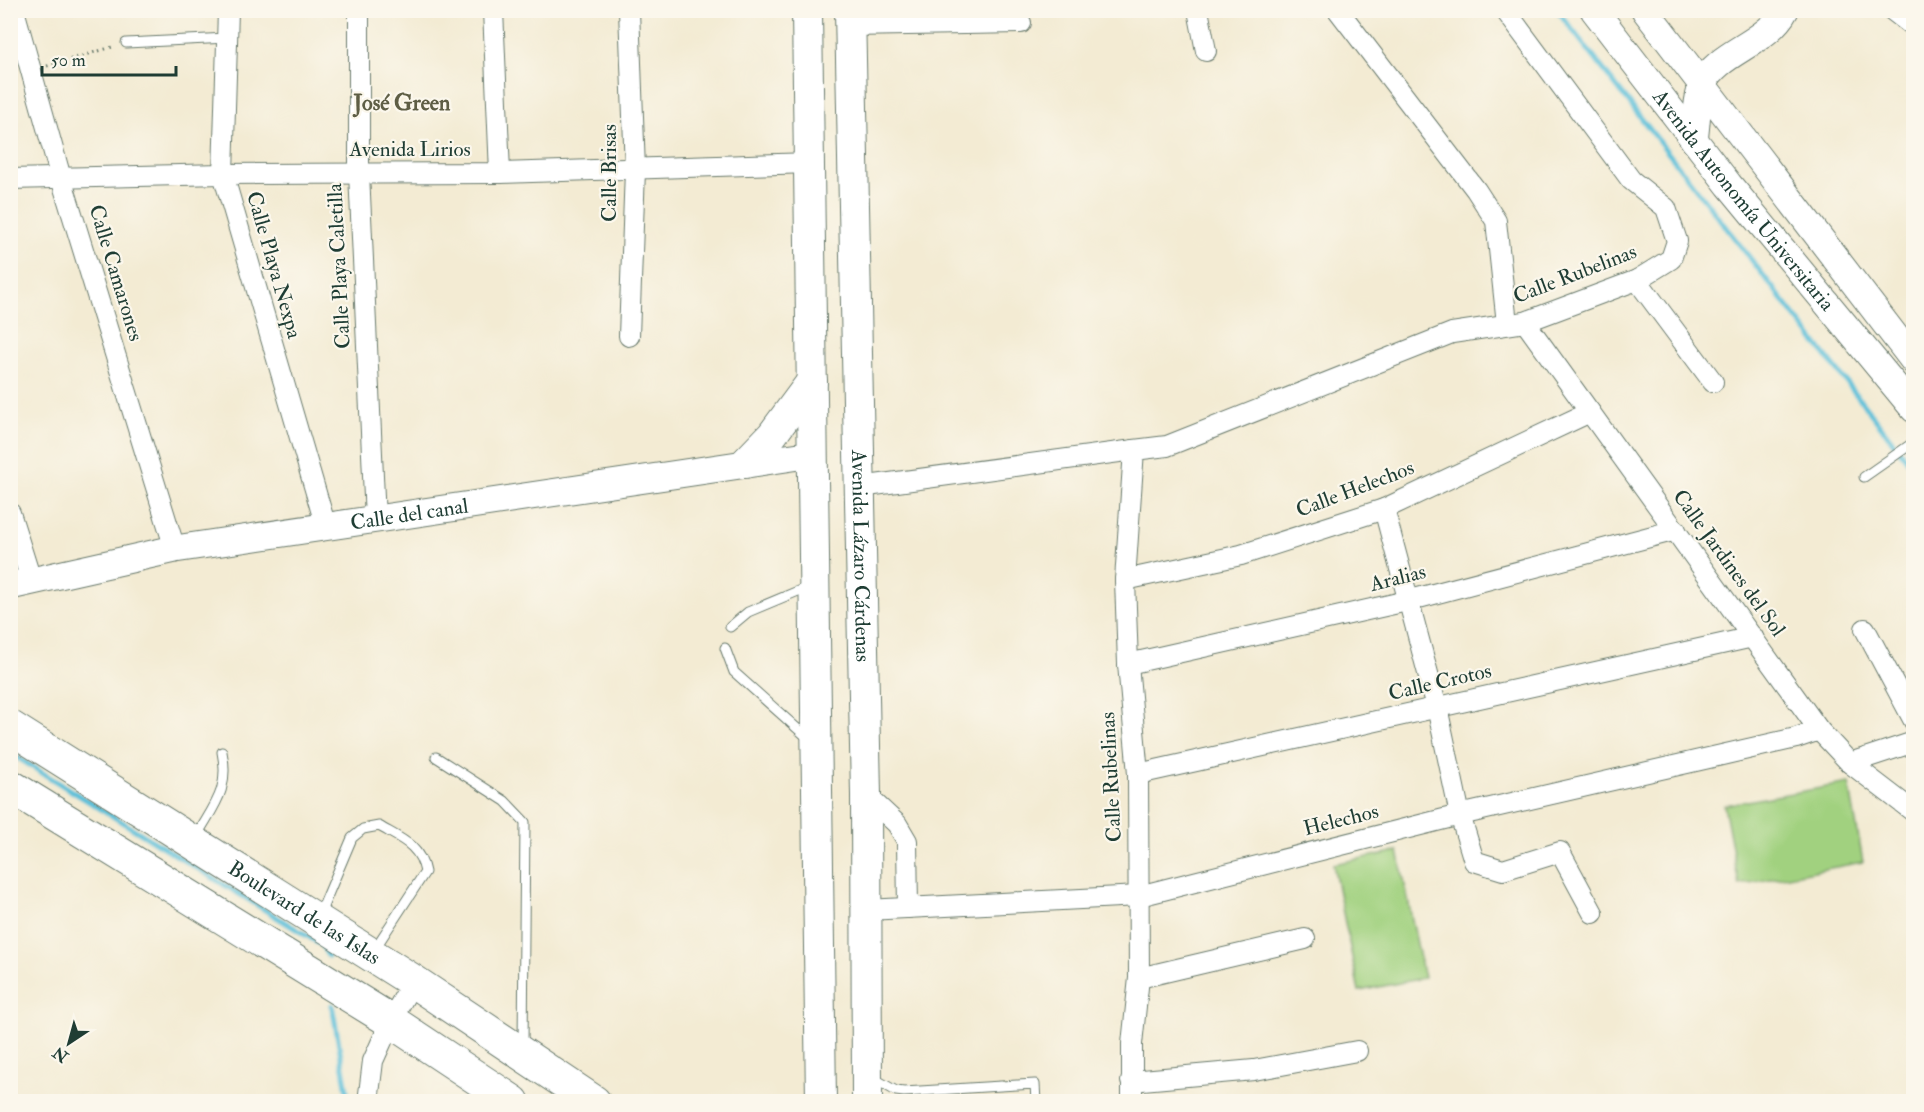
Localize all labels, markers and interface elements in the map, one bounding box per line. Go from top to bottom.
scale bar [42,39,176,77]
text: 50 m [51,49,86,72]
street label: Avenida Autonomía Universitaria [1646,83,1841,317]
district label: José Green [353,89,451,118]
street label: Calle Brisas [596,124,623,222]
street label: Avenida Lirios [348,136,471,163]
street label: Calle Playa Caletilla [321,182,357,350]
street label: Calle Playa Nexpa [240,188,308,342]
street label: Calle Camarones [82,201,150,345]
street label: Calle Rubelinas [1509,238,1641,310]
street label: Avenida Lázaro Cárdenas [845,448,877,662]
street label: Calle Helechos [1292,454,1418,524]
street label: Calle Jardines del Sol [1667,484,1792,642]
street label: Calle del canal [349,492,471,536]
street label: Aralias [1366,558,1429,598]
street label: Calle Crotos [1386,657,1494,707]
street label: Calle Rubelinas [1094,711,1128,843]
street label: Helechos [1301,798,1381,842]
street label: Boulevard de las Islas [223,854,386,971]
north arrow [39,1013,99,1073]
text: N [49,1042,73,1067]

